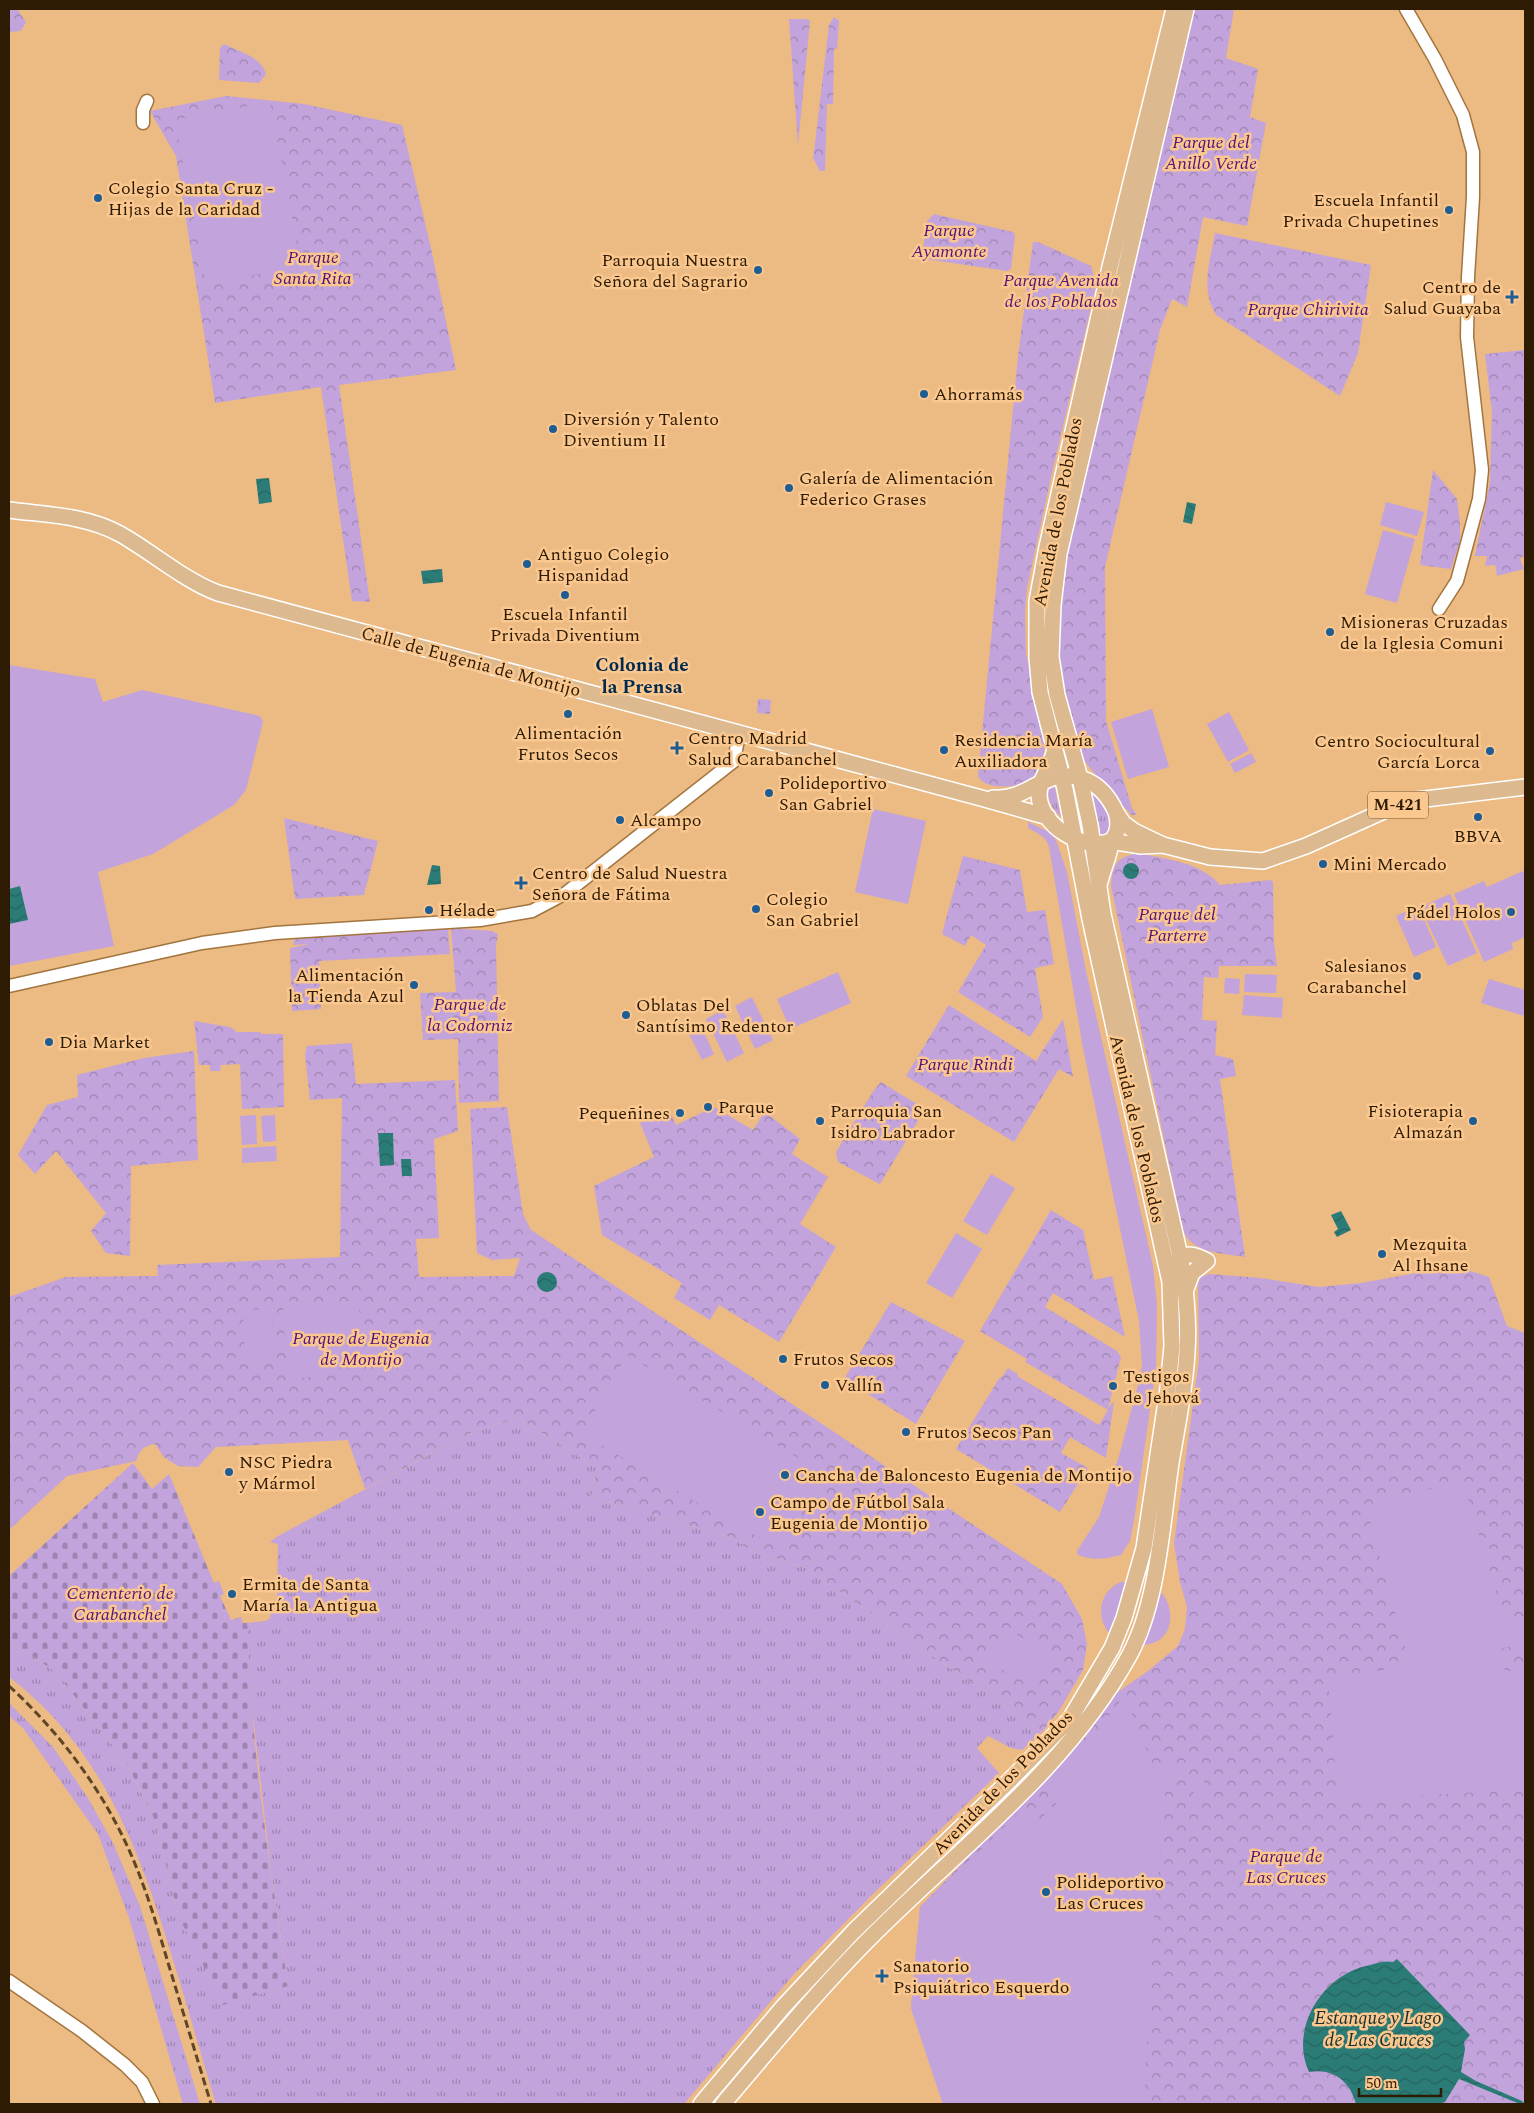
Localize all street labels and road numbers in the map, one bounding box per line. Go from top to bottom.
street label: Avenida de los Poblados [1026,415,1090,609]
street label: Calle de Eugenia de Montijo [358,620,584,704]
road number: M-421 [1368,792,1428,818]
street label: Avenida de los Poblados [1102,1032,1172,1226]
street label: Avenida de los Poblados [926,1704,1080,1862]

